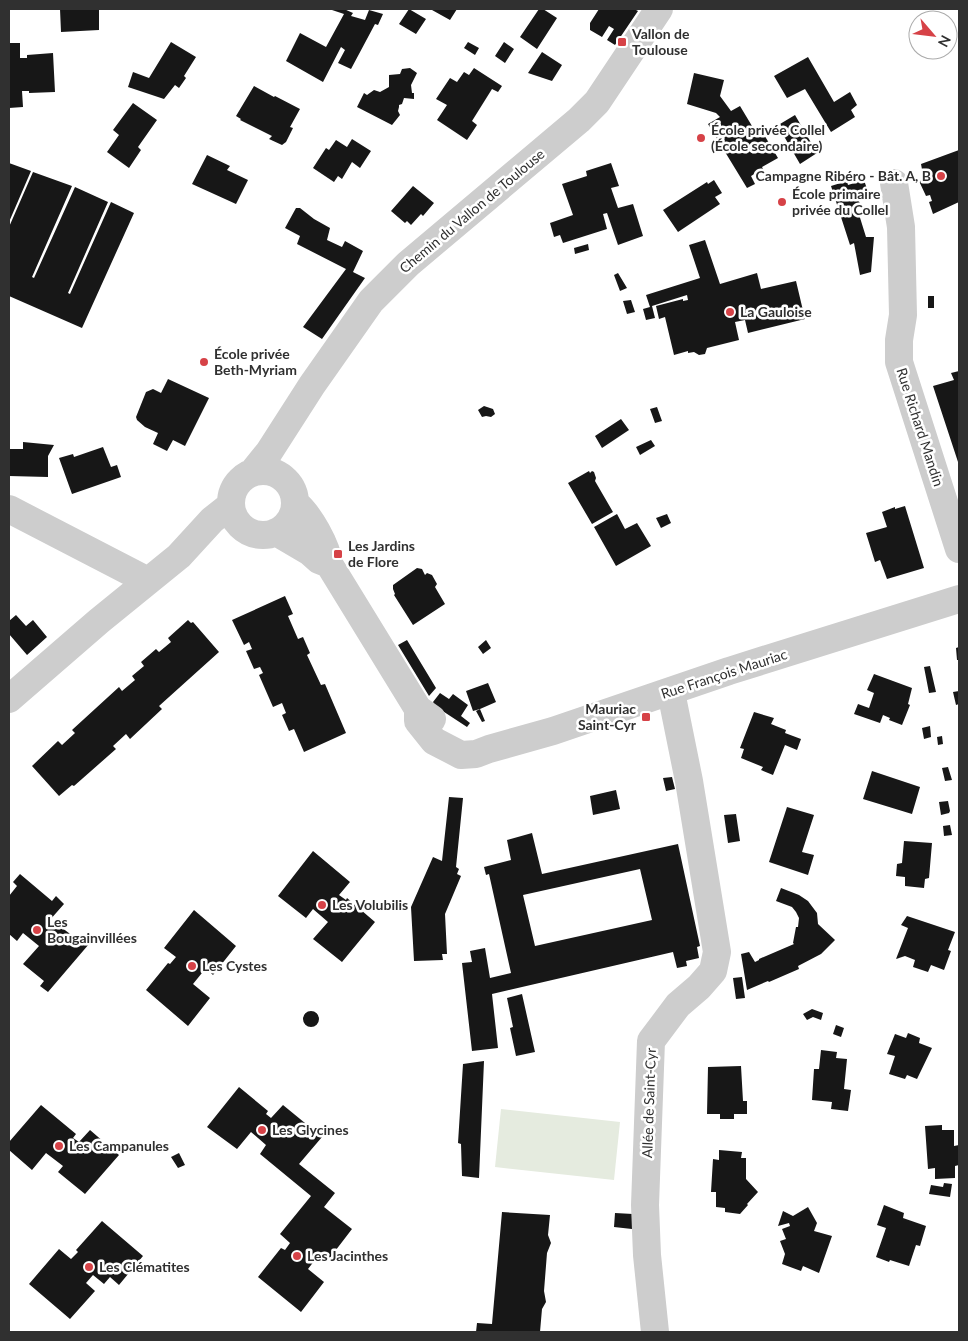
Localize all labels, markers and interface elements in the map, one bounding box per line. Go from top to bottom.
north arrow [908,10,958,60]
place label: Vallon de Toulouse [631,25,690,58]
text: N [935,33,955,50]
marker: Vallon de Toulouse [616,36,628,48]
place label: École privée Collel (École secondaire) [711,121,825,154]
marker: École privée Collel (École secondaire) [695,132,707,144]
street label: Chemin du Vallon de Toulouse [396,145,548,276]
place label: Campagne Ribéro - Bât. A, B [756,167,931,184]
marker: Campagne Ribéro - Bât. A, B [935,170,947,182]
place label: École primaire privée du Collel [792,185,889,218]
marker: École primaire privée du Collel [776,196,788,208]
place label: La Gauloise [740,303,812,320]
marker: La Gauloise [724,306,736,318]
place label: École privée Beth-Myriam [214,345,297,378]
marker: École privée Beth-Myriam [198,356,210,368]
street label: Rue Richard Mandin [893,365,948,488]
place label: Les Jardins de Flore [348,537,415,570]
marker: Les Jardins de Flore [332,548,344,560]
street label: Rue François Mauriac [659,645,789,702]
place label: Mauriac Saint-Cyr [578,700,637,733]
marker: Mauriac Saint-Cyr [640,711,652,723]
place label: Les Volubilis [332,896,408,913]
marker: Les Volubilis [316,899,328,911]
place label: Les Bougainvillées [47,913,137,946]
marker: Les Bougainvillées [31,924,43,936]
place label: Les Cystes [202,957,267,974]
marker: Les Cystes [186,960,198,972]
street label: Allée de Saint-Cyr [638,1048,659,1158]
place label: Les Glycines [272,1121,349,1138]
marker: Les Glycines [256,1124,268,1136]
place label: Les Campanules [69,1137,169,1154]
marker: Les Campanules [53,1140,65,1152]
place label: Les Jacinthes [307,1247,388,1264]
marker: Les Jacinthes [291,1250,303,1262]
place label: Les Clématites [99,1258,190,1275]
marker: Les Clématites [83,1261,95,1273]

